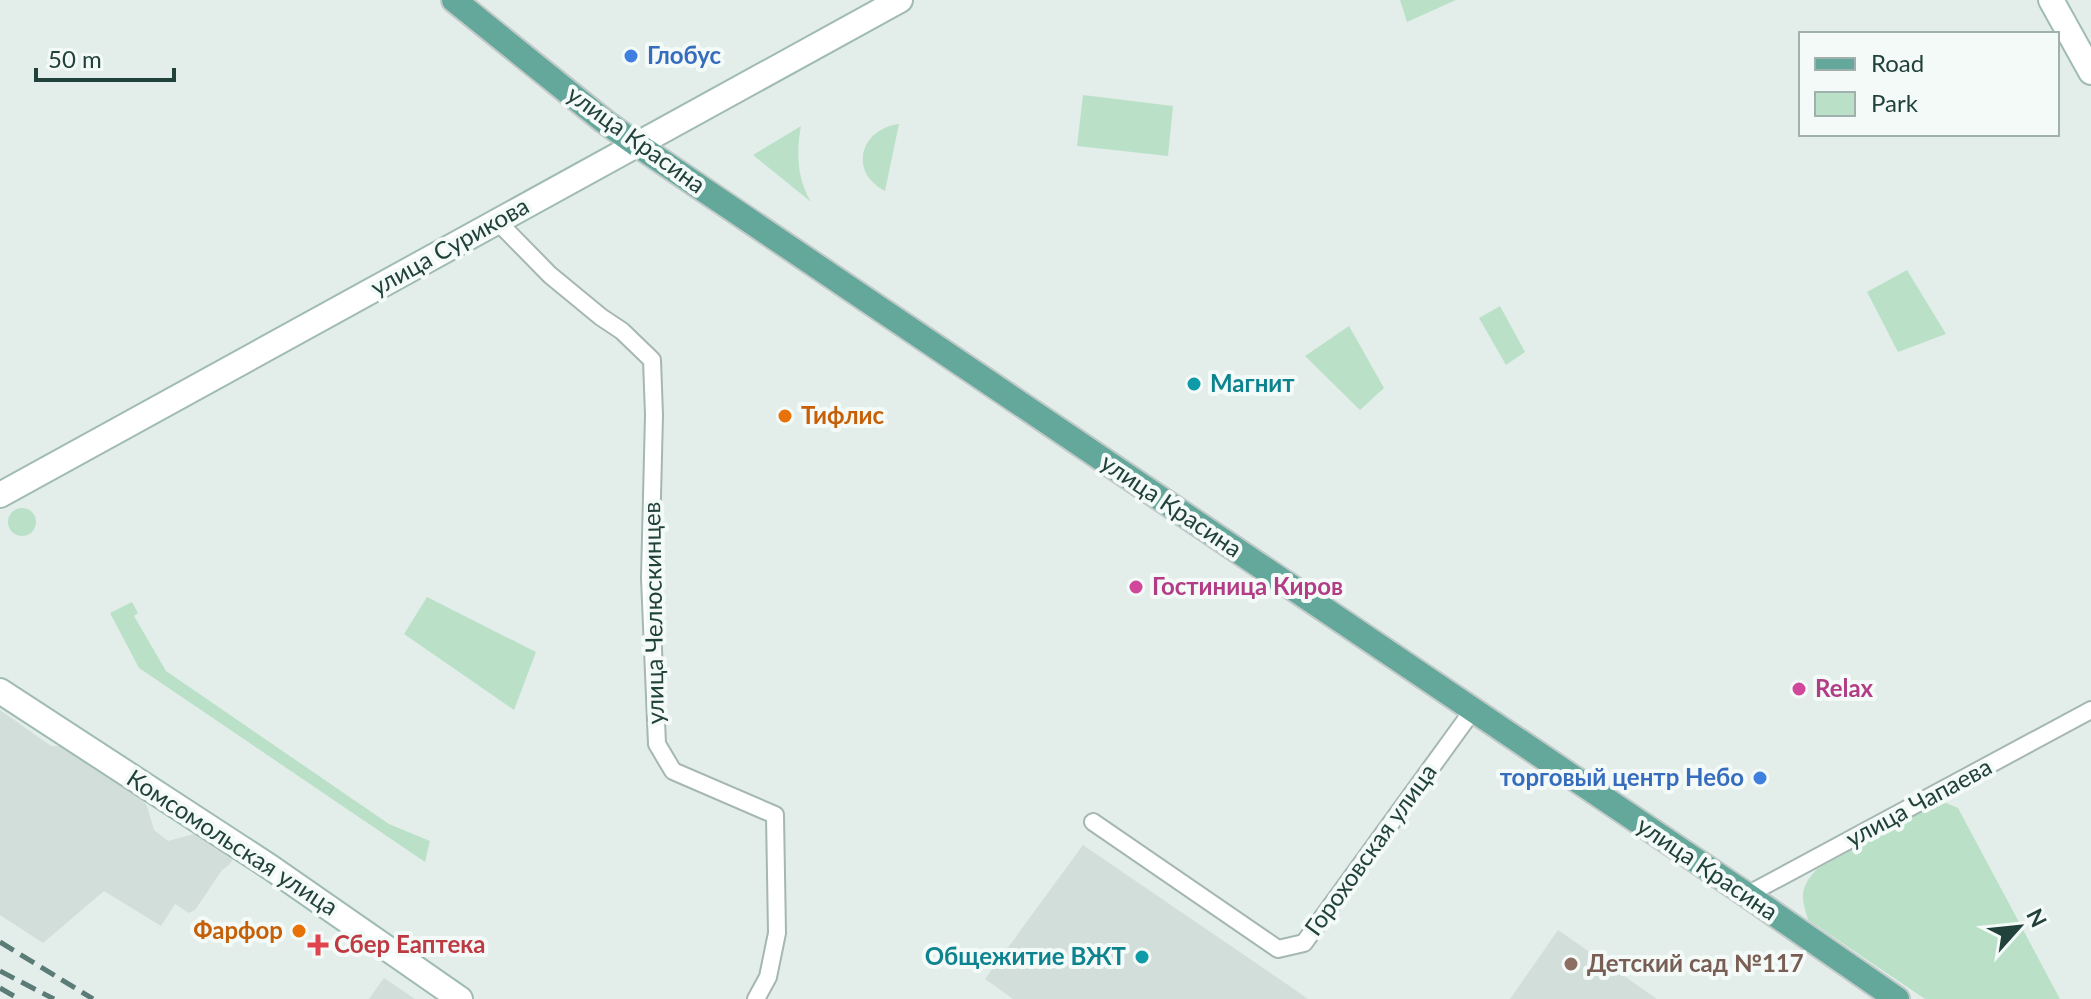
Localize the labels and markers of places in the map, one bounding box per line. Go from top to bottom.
place label: Глобус [647,40,722,69]
marker: Глобус [622,47,640,65]
place label: Магнит [1210,368,1295,397]
marker: Магнит [1185,375,1203,393]
place label: Тифлис [801,400,885,429]
marker: Тифлис [776,407,794,425]
place label: Гостиница Киров [1152,571,1343,600]
marker: Гостиница Киров [1127,578,1145,596]
place label: Relax [1815,673,1874,702]
marker: Relax [1790,680,1808,698]
place label: торговый центр Небо [1500,762,1744,791]
marker: торговый центр Небо [1751,769,1769,787]
place label: Фарфор [193,915,283,944]
marker: Фарфор [290,922,308,940]
place label: Сбер Еаптека [334,929,485,958]
marker: Сбер Еаптека [309,936,327,954]
place label: Общежитие ВЖТ [925,941,1127,970]
marker: Общежитие ВЖТ [1133,948,1151,966]
place label: Детский сад №117 [1587,948,1804,977]
marker: Детский сад №117 [1562,955,1580,973]

